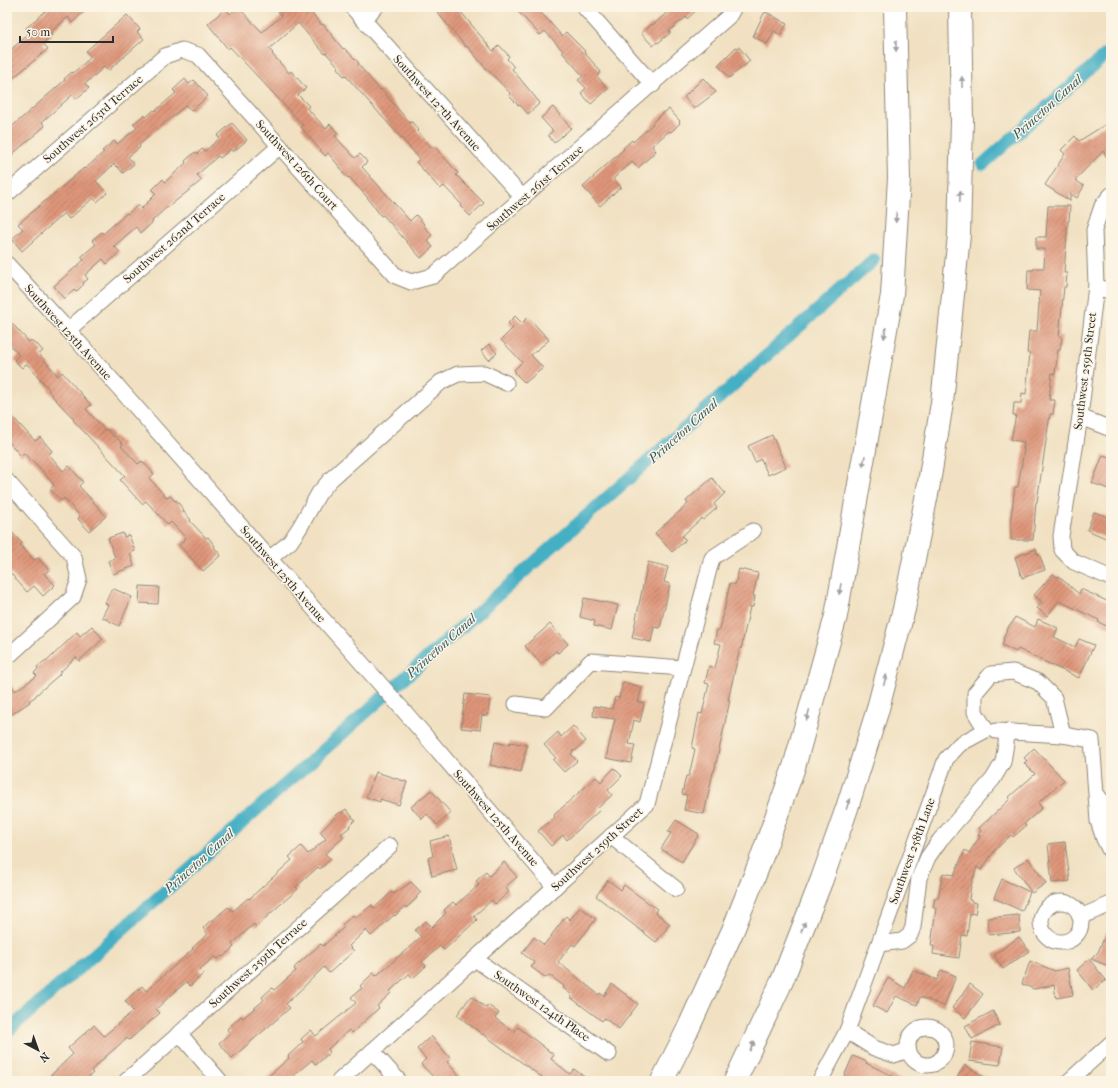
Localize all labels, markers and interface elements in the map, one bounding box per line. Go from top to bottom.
scale bar [20,18,113,44]
text: 50 m [26,25,50,39]
one-way arrow [893,40,899,53]
street label: Southwest 127th Avenue [390,52,484,154]
water label: Princeton Canal [1009,71,1086,143]
street label: Southwest 263rd Terrace [40,72,146,166]
one-way arrow [958,76,965,88]
street label: Southwest 126th Court [253,117,342,213]
street label: Southwest 261st Terrace [484,142,586,234]
street label: Southwest 262nd Terrace [120,190,228,286]
one-way arrow [957,190,964,202]
one-way arrow [893,211,900,223]
street label: Southwest 125th Avenue [21,281,115,383]
street label: Southwest 259th Street [1071,311,1099,431]
one-way arrow [882,327,888,339]
water label: Princeton Canal [645,395,722,467]
one-way arrow [860,455,866,467]
street label: Southwest 125th Avenue [237,523,329,625]
one-way arrow [837,583,843,595]
water label: Princeton Canal [403,610,480,682]
one-way arrow [883,674,889,686]
one-way arrow [805,709,811,721]
street label: Southwest 125th Avenue [450,767,542,869]
street label: Southwest 258th Lane [886,796,938,906]
one-way arrow [845,798,851,810]
street label: Southwest 259th Street [548,804,646,894]
water label: Princeton Canal [161,825,238,897]
street label: Southwest 259th Terrace [206,915,310,1011]
one-way arrow [801,920,807,932]
street label: Southwest 124th Place [491,968,593,1044]
north arrow [18,1030,58,1070]
one-way arrow [749,1040,755,1052]
text: N [36,1050,52,1065]

